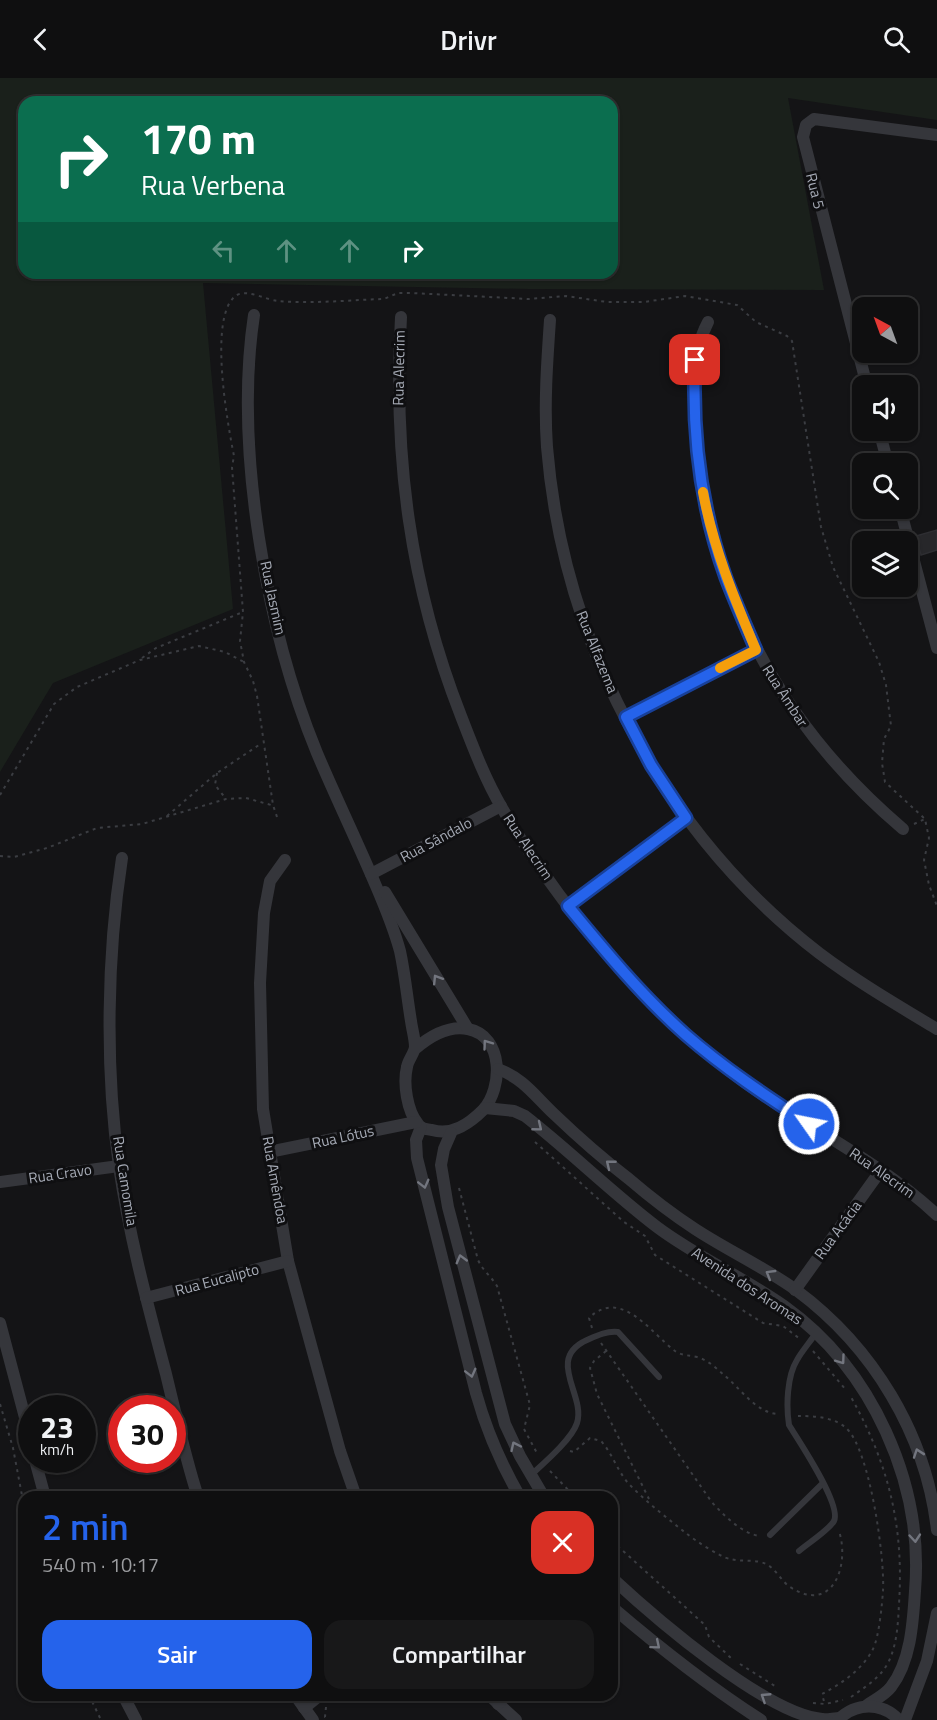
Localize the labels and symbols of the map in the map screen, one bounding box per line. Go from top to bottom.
street label: Rua 5 [800,170,831,211]
north arrow [852,297,918,363]
street label: Rua Alecrim [386,330,411,406]
pin [669,334,720,385]
street label: Rua Jasmim [254,559,293,637]
street label: Rua Alfazema [570,607,625,697]
street label: Rua Âmbar [757,660,814,731]
street label: Rua Alecrim [498,809,559,884]
street label: Rua Sândalo [396,811,476,868]
one-way arrow [433,975,444,986]
one-way arrow [483,1040,494,1051]
position arrow [777,1092,841,1156]
street label: Rua Lótus [310,1119,376,1154]
one-way arrow [532,1120,543,1131]
street label: Rua Camomila [107,1134,144,1228]
street label: Rua Amêndoa [256,1134,295,1226]
street label: Rua Alecrim [845,1142,920,1204]
street label: Rua Cravo [27,1158,93,1189]
one-way arrow [606,1160,617,1171]
one-way arrow [416,1179,429,1189]
street label: Rua Acácia [808,1195,867,1264]
street label: Avenida dos Aromas [687,1241,807,1330]
one-way arrow [456,1254,468,1265]
street label: Rua Eucalipto [172,1257,261,1302]
one-way arrow [766,1270,776,1282]
one-way arrow [834,1354,845,1365]
one-way arrow [464,1367,476,1378]
speed limit sign: 30 [108,1395,186,1473]
one-way arrow [511,1441,523,1452]
one-way arrow [913,1448,925,1459]
one-way arrow [908,1533,921,1542]
one-way arrow [649,1638,660,1649]
one-way arrow [761,1693,772,1704]

